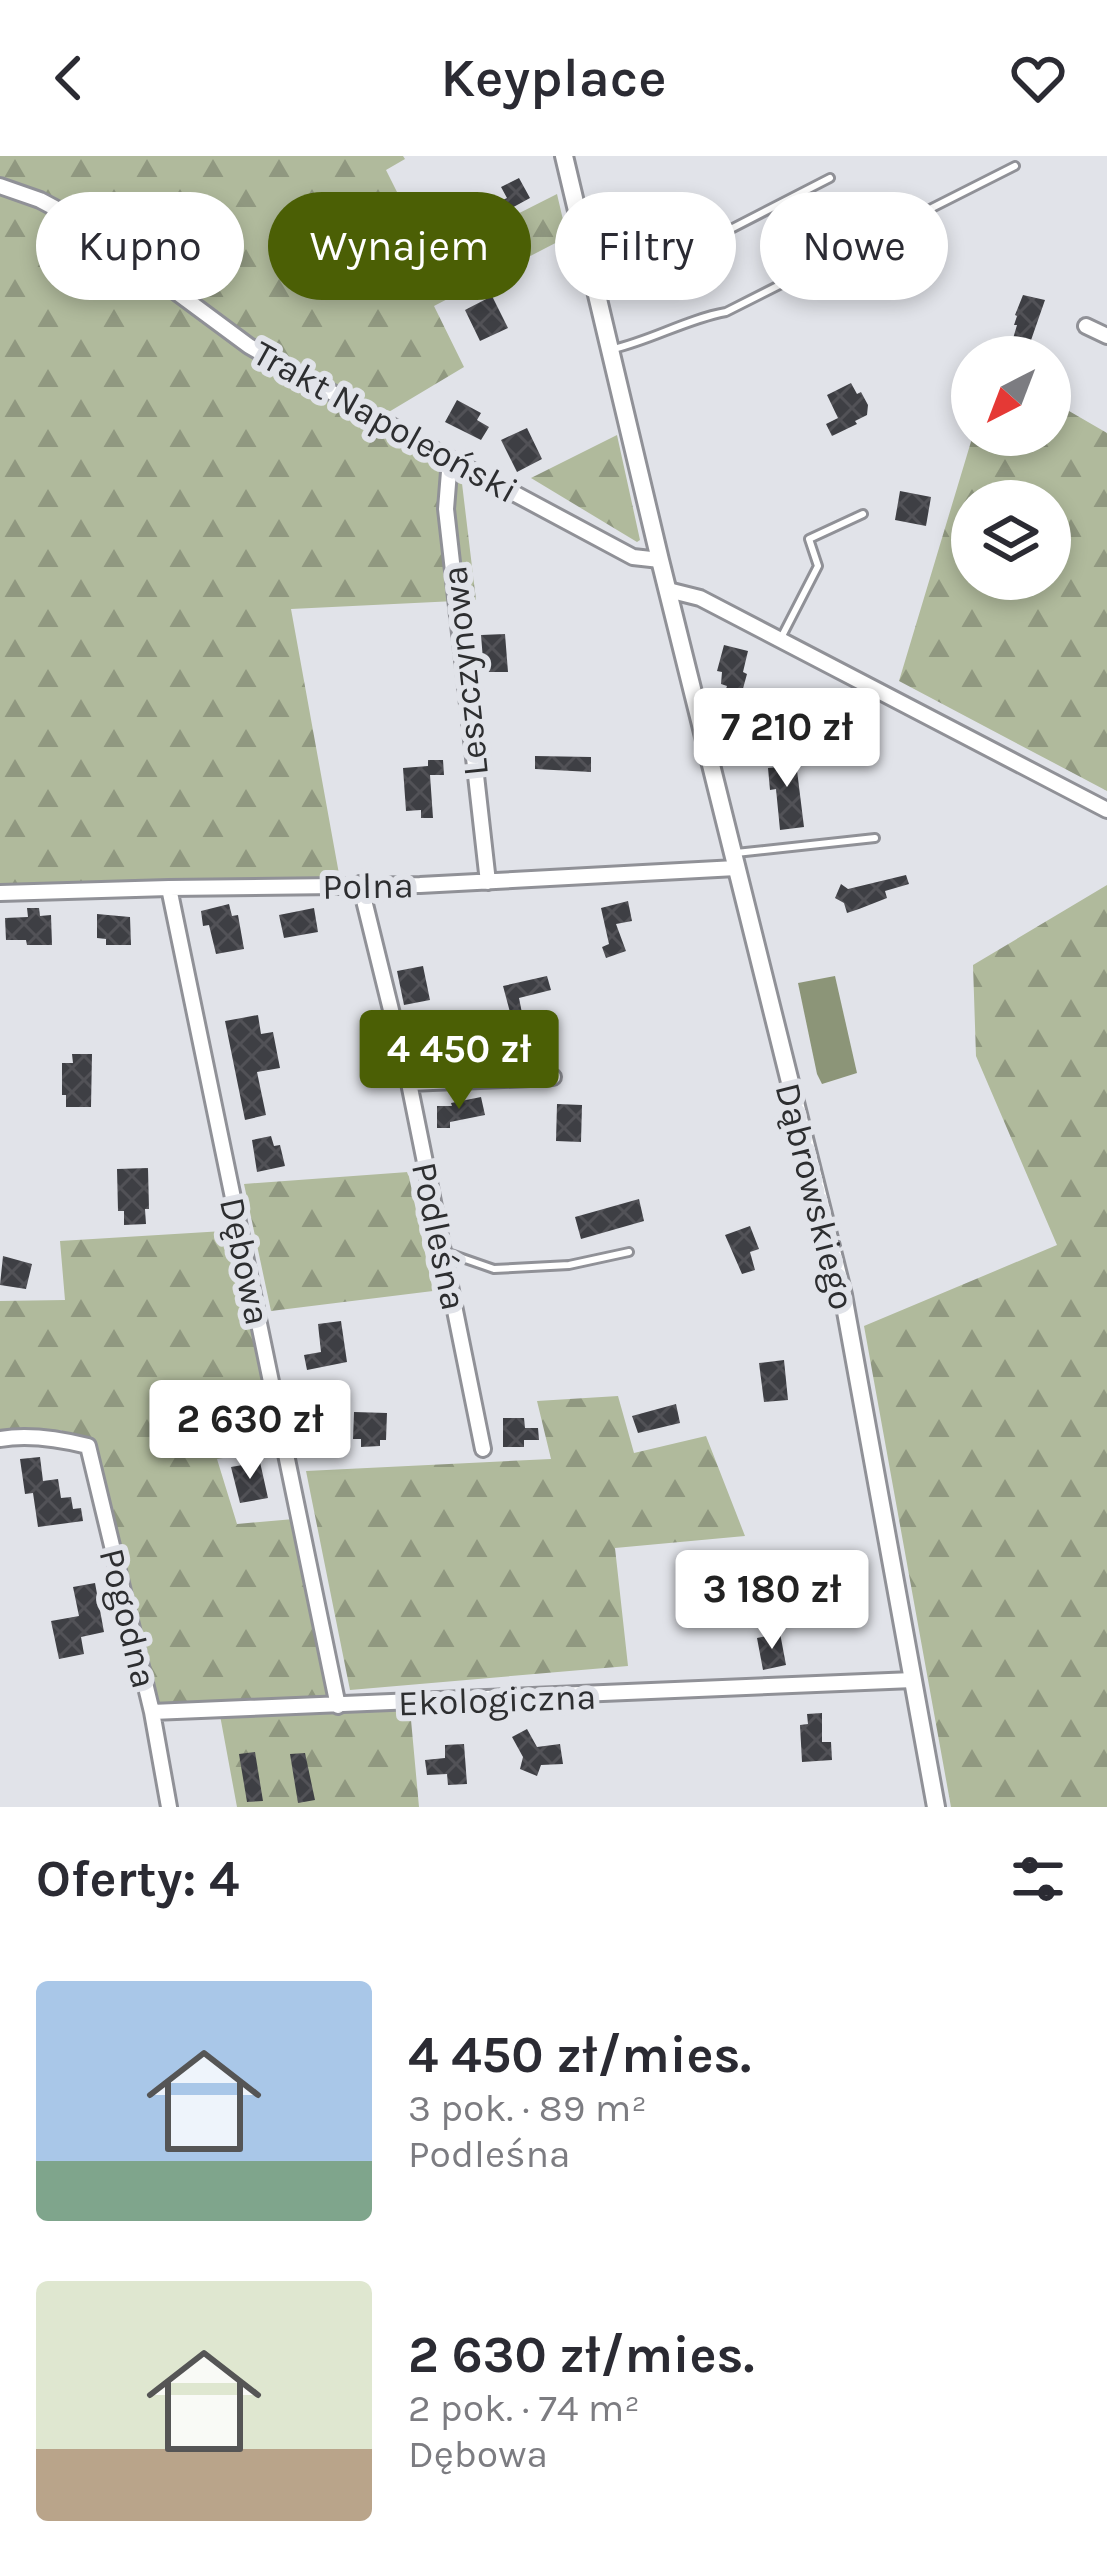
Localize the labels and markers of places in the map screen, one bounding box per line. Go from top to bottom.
pin: 7 210 zł [663,688,911,790]
pin: 4 450 zł [335,1010,583,1112]
pin: 2 630 zł [126,1380,374,1482]
pin: 3 180 zł [648,1550,896,1652]

